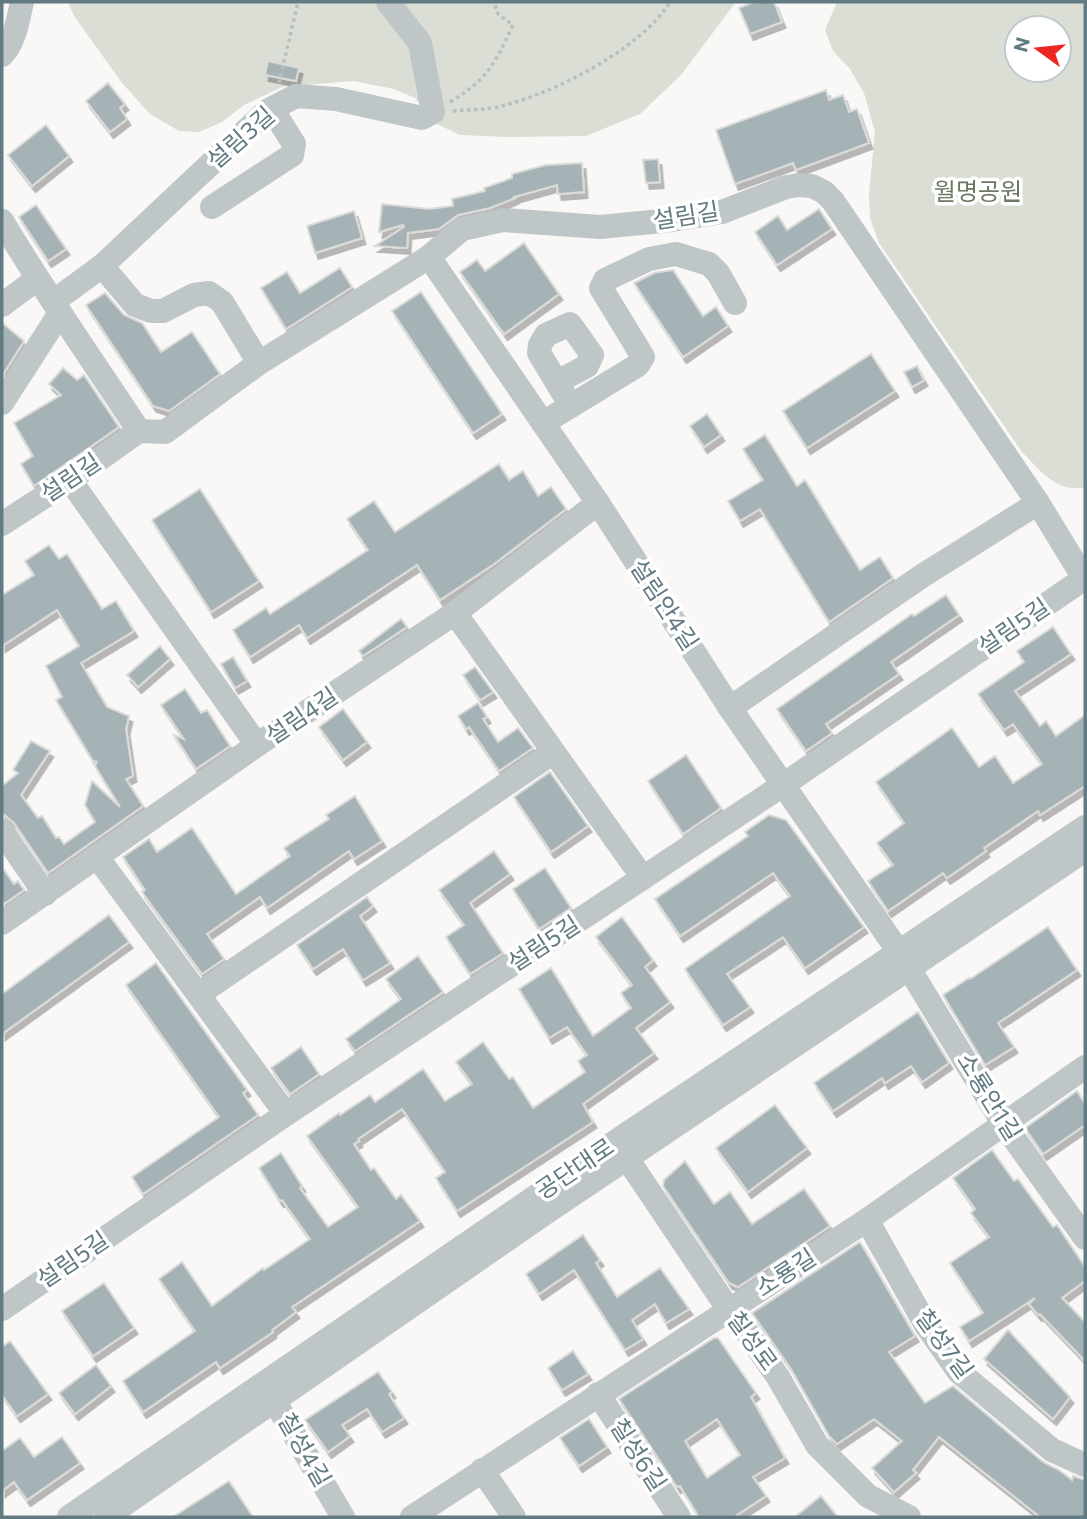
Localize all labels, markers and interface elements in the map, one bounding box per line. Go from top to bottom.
north arrow [1003,14,1073,84]
text: N [1008,35,1034,54]
street label: 설림3길 [200,100,280,174]
park label: 월명공원 [934,176,1022,205]
street label: 설림길 [651,195,721,234]
street label: 설림길 [35,446,106,507]
street label: 설림안4길 [625,553,705,655]
street label: 설림5길 [972,591,1054,660]
street label: 설림4길 [260,680,343,749]
street label: 설림5길 [502,909,585,977]
street label: 소룡안1길 [952,1047,1029,1146]
street label: 공단대로 [529,1131,619,1204]
street label: 설림5길 [31,1224,113,1293]
street label: 소룡길 [750,1242,821,1302]
street label: 칠성7길 [910,1303,980,1384]
street label: 칠성로 [722,1305,784,1375]
street label: 칠성4길 [273,1407,338,1491]
street label: 칠성6길 [605,1412,673,1496]

